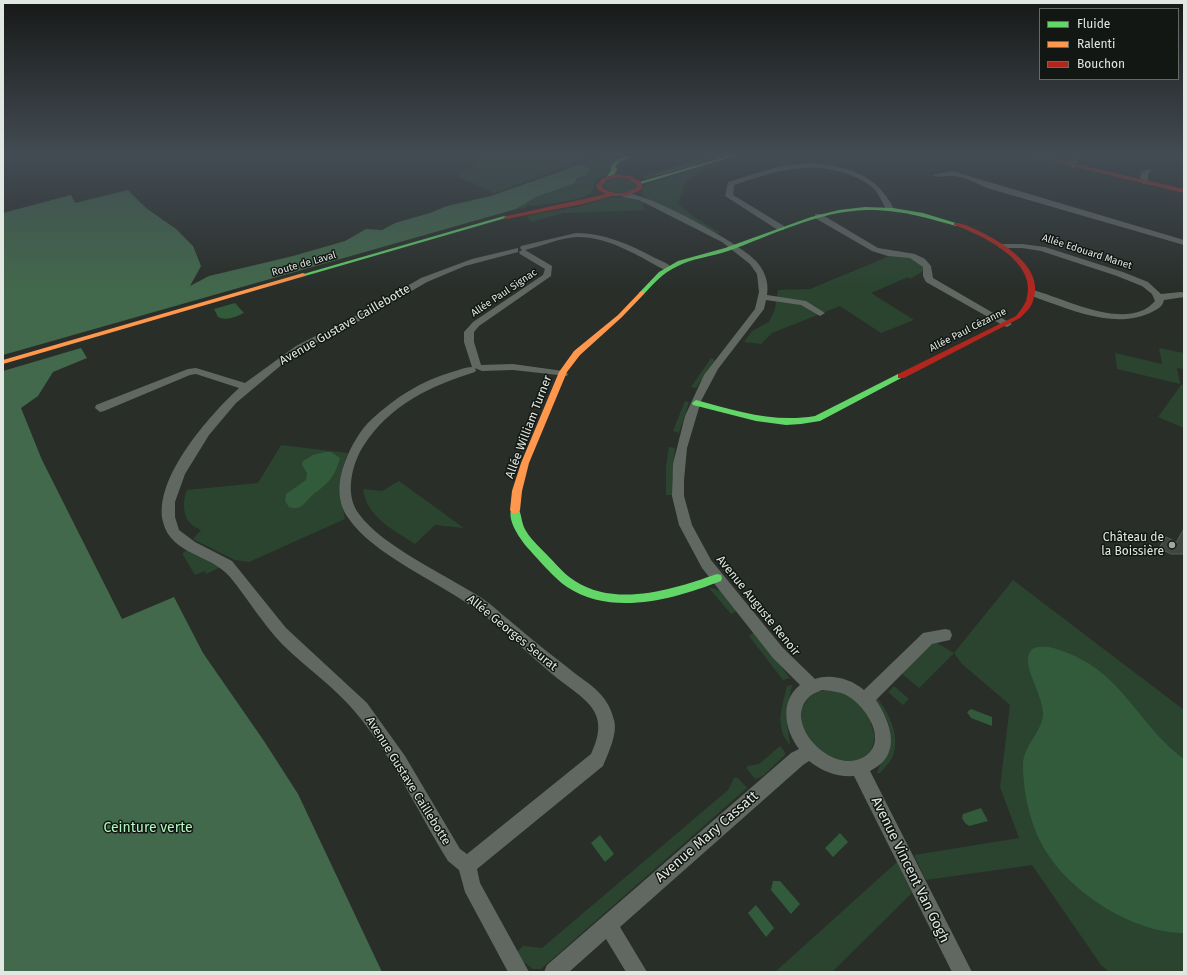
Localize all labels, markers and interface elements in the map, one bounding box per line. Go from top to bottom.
legend [1039,8,1179,80]
text: Fluide [1077,17,1110,31]
text: Ralenti [1077,37,1115,51]
text: Bouchon [1077,57,1125,71]
street label: Allée Edouard Manet [1041,232,1133,272]
street label: Route de Laval [270,249,338,279]
street label: Allée Paul Signac [469,267,539,319]
street label: Avenue Gustave Caillebotte [277,282,413,368]
street label: Allée Paul Cézanne [927,305,1009,355]
street label: Allée William Turner [503,373,555,481]
place label: Château de la Boissière [1101,531,1164,559]
marker: Château de la Boissière [1167,540,1177,550]
street label: Avenue Auguste Renoir [713,553,803,659]
street label: Allée Georges Seurat [464,592,560,674]
street label: Avenue Gustave Caillebotte [363,714,453,848]
street label: Avenue Mary Cassatt [652,788,762,886]
street label: Avenue Vincent Van Gogh [867,794,953,946]
park label: Ceinture verte [103,820,193,836]

